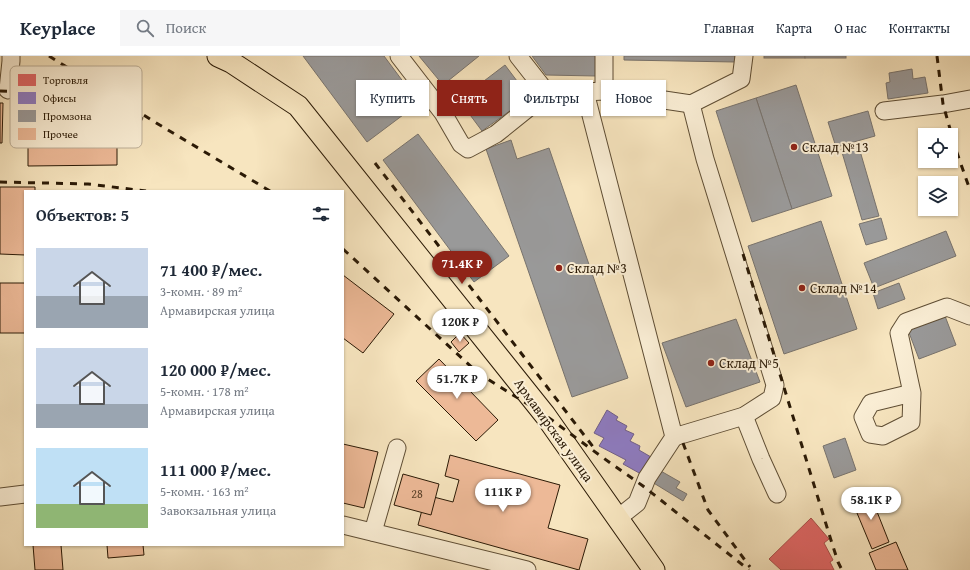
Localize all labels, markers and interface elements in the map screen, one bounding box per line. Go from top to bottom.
search box [120,10,400,46]
text: Keyplace [20,14,96,42]
icon: search [134,17,156,39]
text: Поиск [166,17,206,38]
text: Главная [704,18,754,38]
text: Карта [776,18,812,38]
text: О нас [834,18,867,38]
text: Контакты [889,18,950,38]
legend [10,66,142,148]
text: Торговля [43,72,88,88]
chip: Купить [356,80,429,116]
chip: Снять [437,80,502,116]
chip: Фильтры [510,80,593,116]
chip: Новое [601,80,666,116]
text: Офисы [43,90,76,106]
text: Промзона [43,108,92,124]
text: Прочее [43,126,78,142]
map controls [918,128,958,216]
button: locate [918,128,958,168]
place label: Склад №13 [802,137,869,157]
marker: Склад №13 [789,142,799,152]
button: layers [918,176,958,216]
text: Объектов: 5 [36,202,129,227]
icon: filters [310,203,332,225]
pin: 71.4K ₽ [425,251,499,285]
text: 71.4K ₽ [441,254,483,273]
text: 71 400 ₽/мес. [160,257,262,282]
place label: Склад №3 [567,258,627,278]
marker: Склад №3 [554,263,564,273]
icon: home [68,264,116,312]
place label: Склад №14 [810,278,877,298]
text: 3-комн. · 89 m² [160,282,242,301]
marker: Склад №14 [797,283,807,293]
text: Армавирская улица [160,301,275,320]
pin: 120K ₽ [427,309,493,343]
text: 120K ₽ [441,312,479,331]
place label: Склад №5 [719,353,779,373]
text: 120 000 ₽/мес. [160,357,271,382]
marker: Склад №5 [706,358,716,368]
icon: home [68,364,116,412]
pin: 51.7K ₽ [420,366,494,400]
text: 51.7K ₽ [436,369,478,388]
street label: Армавирская улица [510,374,599,486]
text: 5-комн. · 178 m² [160,382,249,401]
text: Армавирская улица [160,401,275,420]
text: 111 000 ₽/мес. [160,457,271,482]
icon: home [68,464,116,512]
pin: 111K ₽ [470,479,536,513]
text: 5-комн. · 163 m² [160,482,249,501]
text: 111K ₽ [484,482,522,501]
house number: 28 [411,485,423,502]
pin: 58.1K ₽ [834,487,908,521]
text: 58.1K ₽ [850,490,892,509]
text: Завокзальная улица [160,501,276,520]

